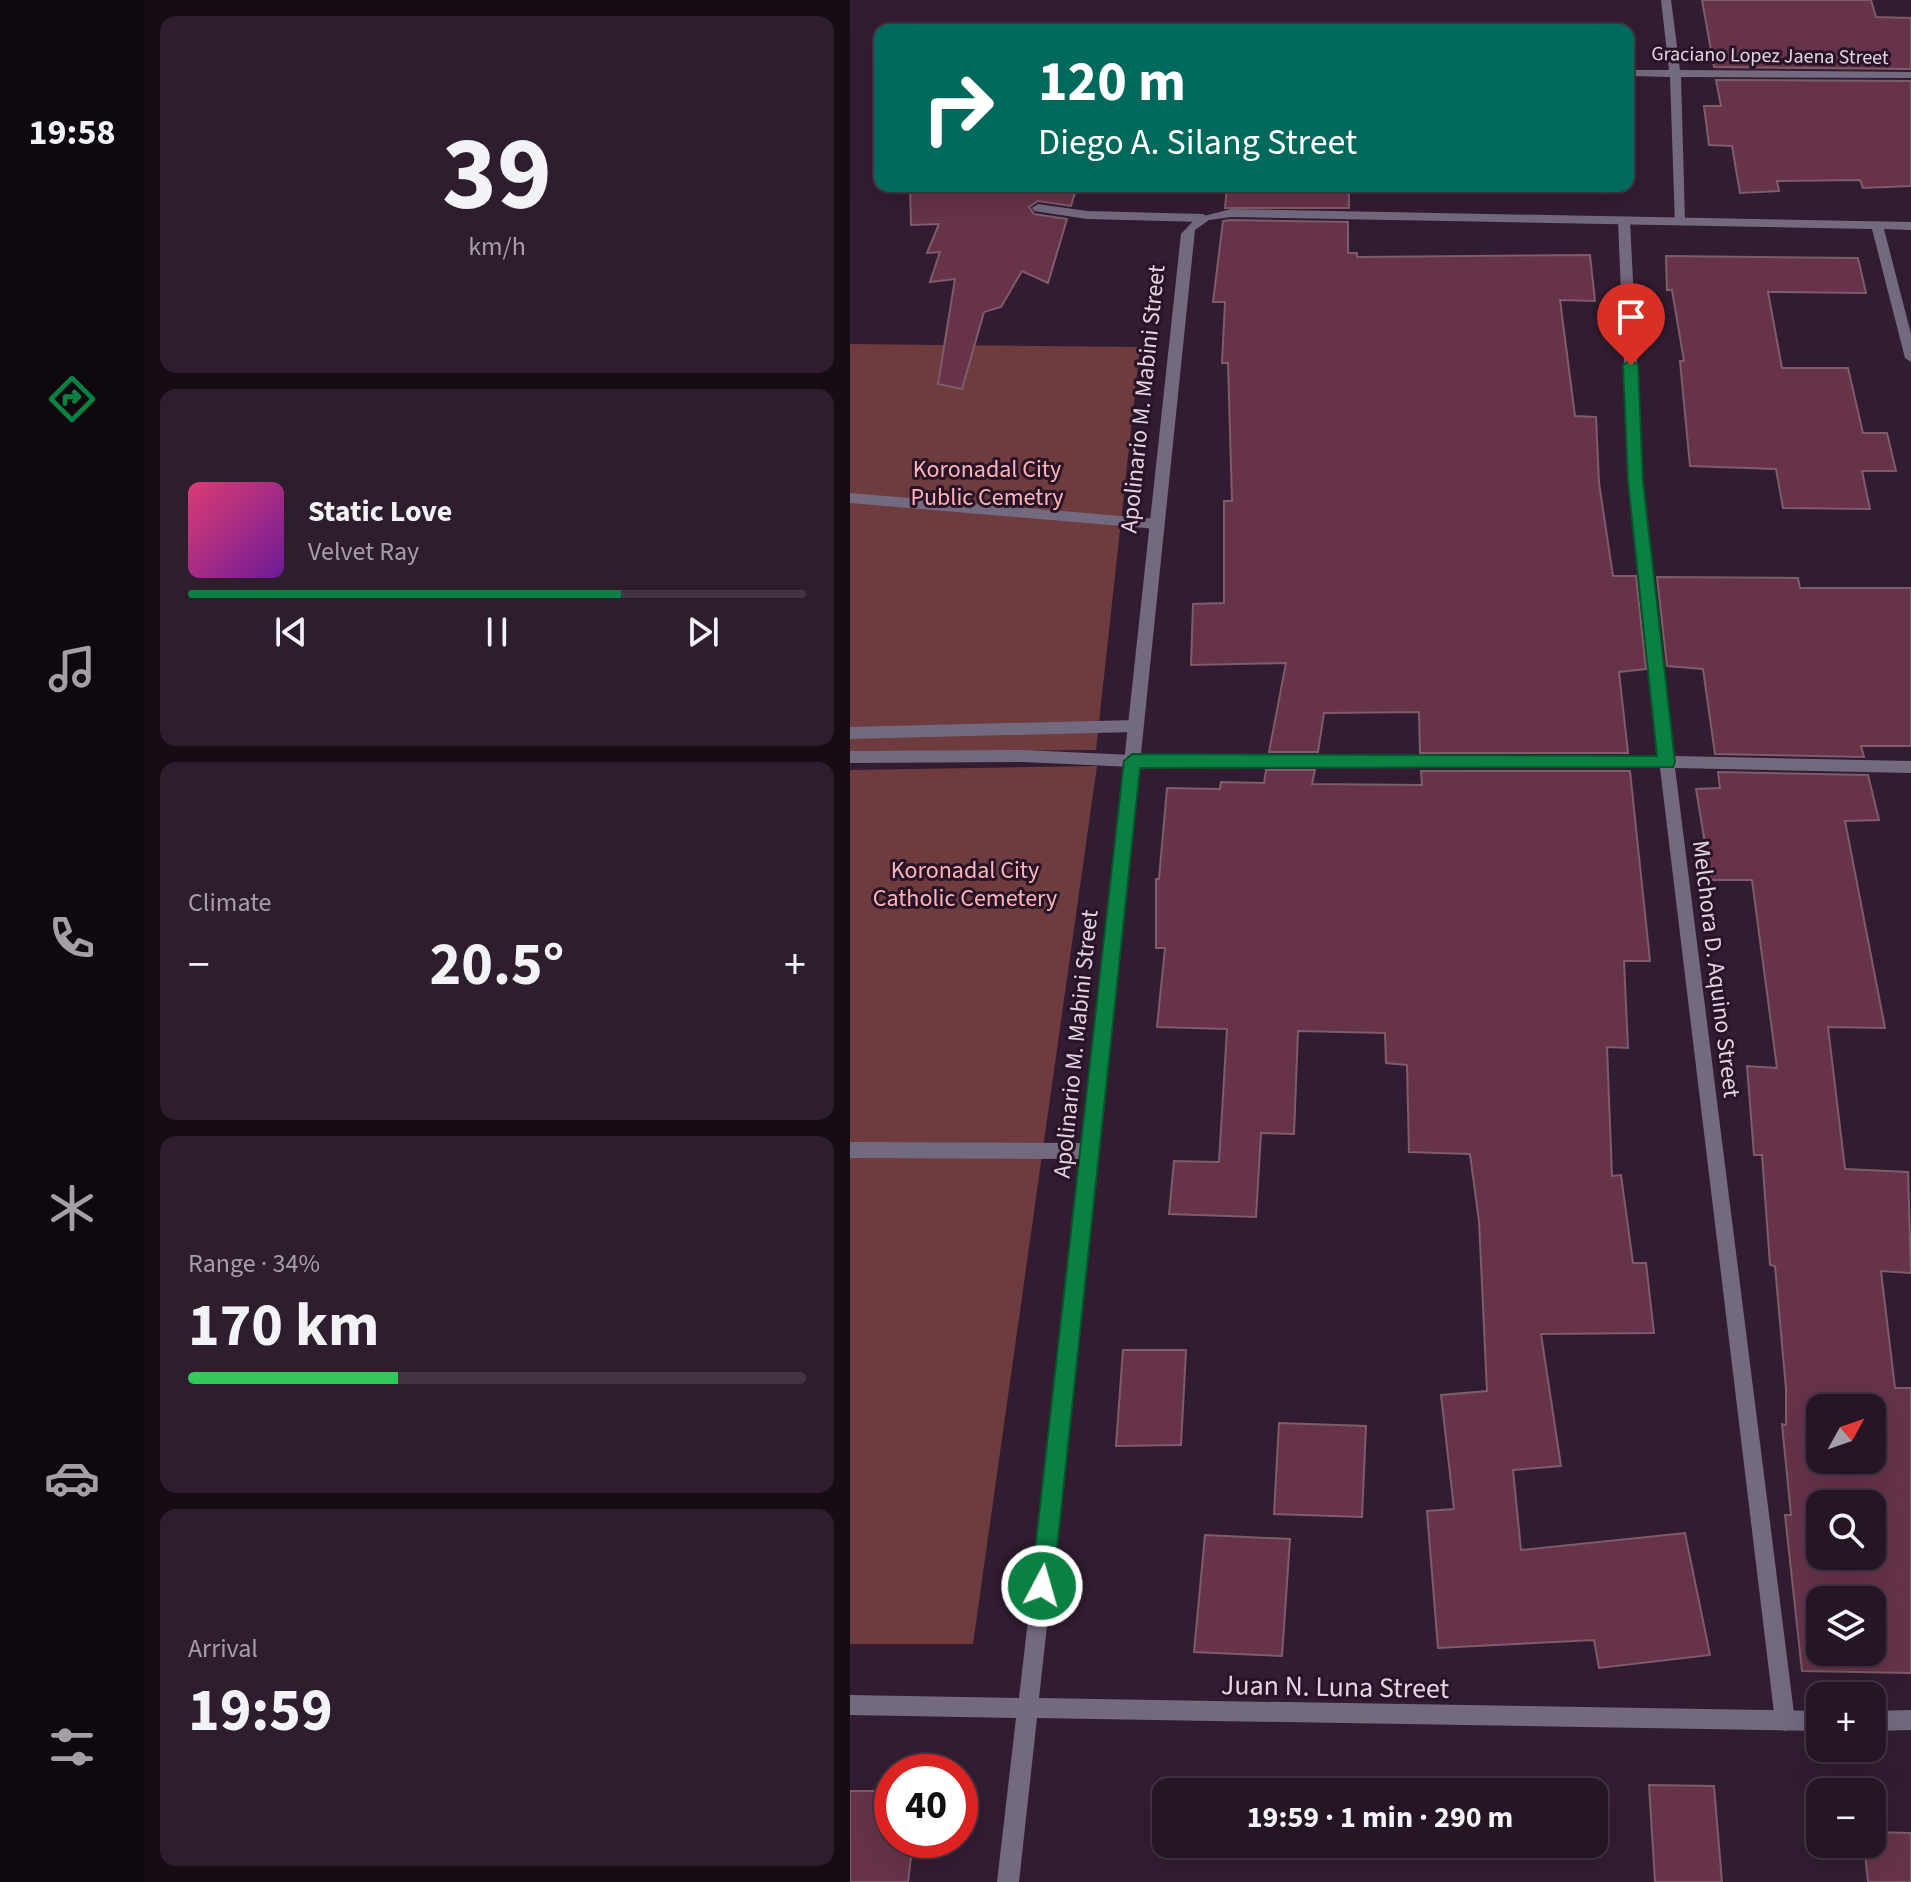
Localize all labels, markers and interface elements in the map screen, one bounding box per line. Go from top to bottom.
street label: Graciano Lopez Jaena Street [1651,40,1889,72]
text: 120 m [1038,43,1186,122]
icon: right [906,56,1010,160]
text: 39 [442,102,552,250]
text: 19:58 [29,107,115,158]
text: Diego A. Silang Street [1038,117,1357,168]
text: km/h [468,228,526,265]
street label: Apolinario M. Mabini Street [1112,263,1174,535]
pin [1597,283,1665,365]
icon: arrive [1609,295,1653,339]
icon: directions [44,371,100,427]
park label: Koronadal City Public Cemetry [910,452,1064,515]
text: Static Love [308,490,452,533]
text: Velvet Ray [308,533,419,570]
icon: previous [269,610,313,654]
icon: pause [475,610,519,654]
icon: next [681,610,725,654]
icon: music [44,641,100,697]
street label: Melchora D. Aquino Street [1683,838,1749,1100]
park label: Koronadal City Catholic Cemetery [873,853,1057,916]
text: Climate [188,884,272,921]
street label: Apolinario M. Mabini Street [1045,908,1107,1180]
icon: phone [44,910,100,966]
text: 20.5° [430,923,564,1008]
text: − [188,934,210,997]
text: + [784,934,806,997]
icon: climate [44,1180,100,1236]
text: Range · 34% [188,1245,320,1282]
text: 170 km [188,1284,379,1369]
north arrow [1806,1394,1886,1474]
map controls [1806,1394,1886,1858]
icon: car [44,1450,100,1506]
button: search [1806,1490,1886,1570]
position arrow [1000,1544,1084,1628]
button: layers [1806,1586,1886,1666]
text: Arrival [188,1630,258,1667]
street label: Juan N. Luna Street [1221,1665,1450,1709]
text: 19:59 [188,1669,333,1754]
button: + [1806,1682,1886,1762]
icon: filters [44,1719,100,1775]
speed limit sign: 40 [874,1754,978,1858]
button: − [1806,1778,1886,1858]
text: 19:59 · 1 min · 290 m [1247,1796,1513,1839]

